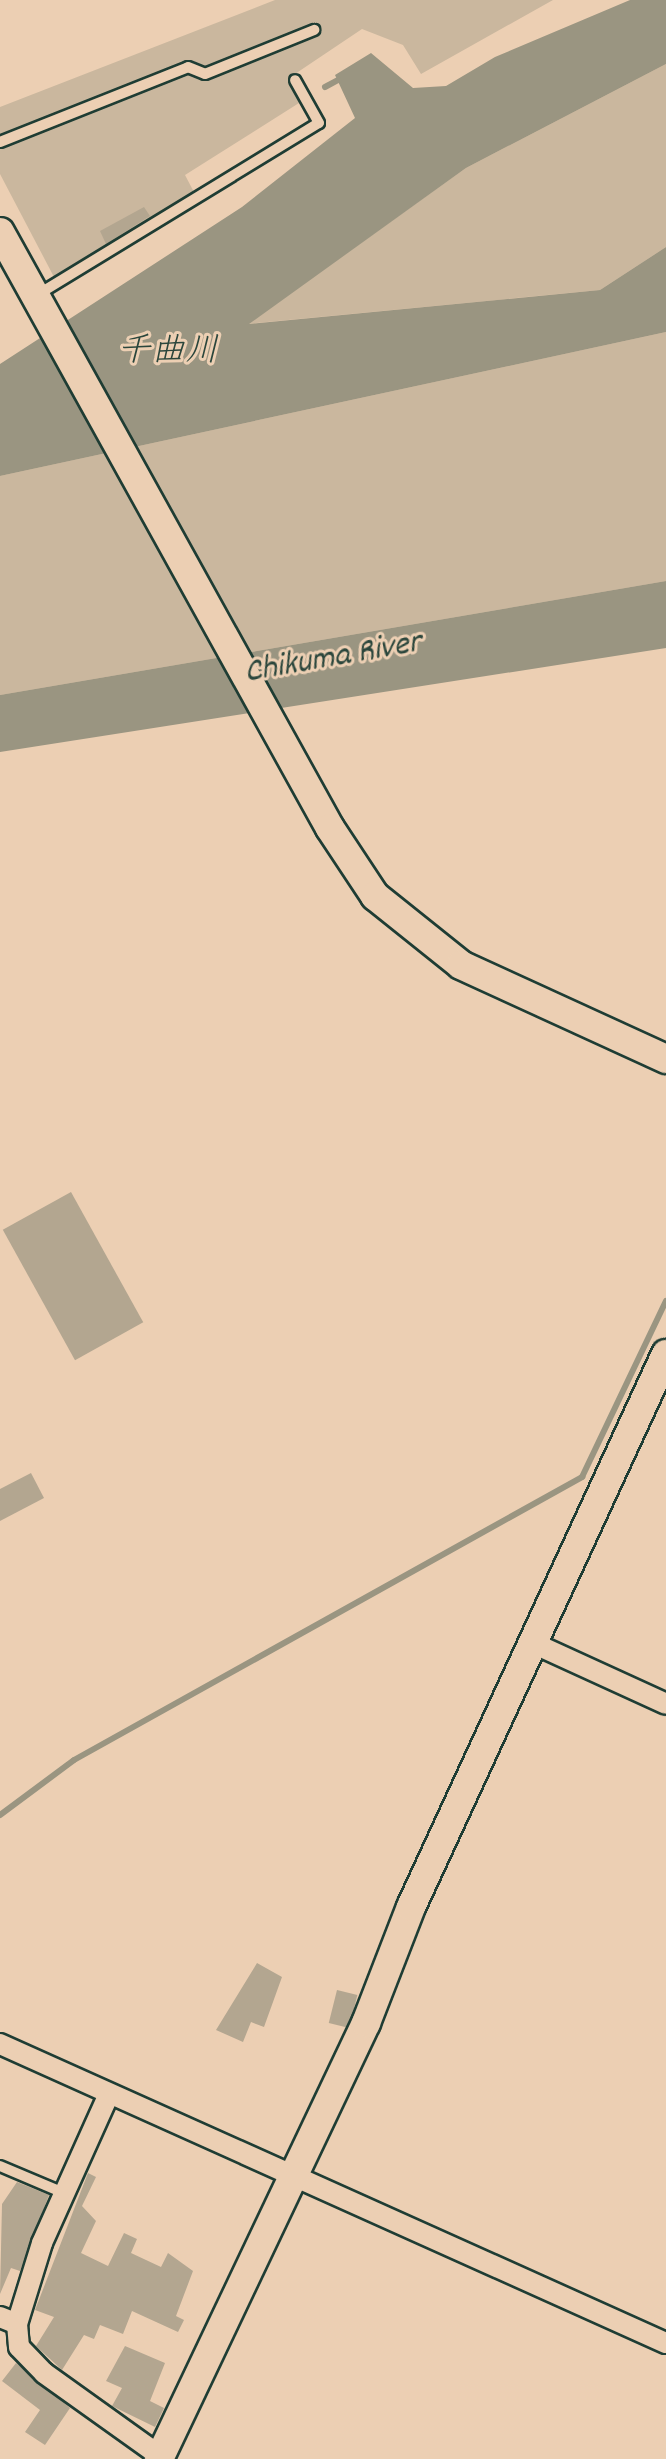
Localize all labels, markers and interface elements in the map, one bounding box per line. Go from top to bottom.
water label: 千曲川 [117,334,219,374]
water label: Chikuma River [241,623,425,695]

